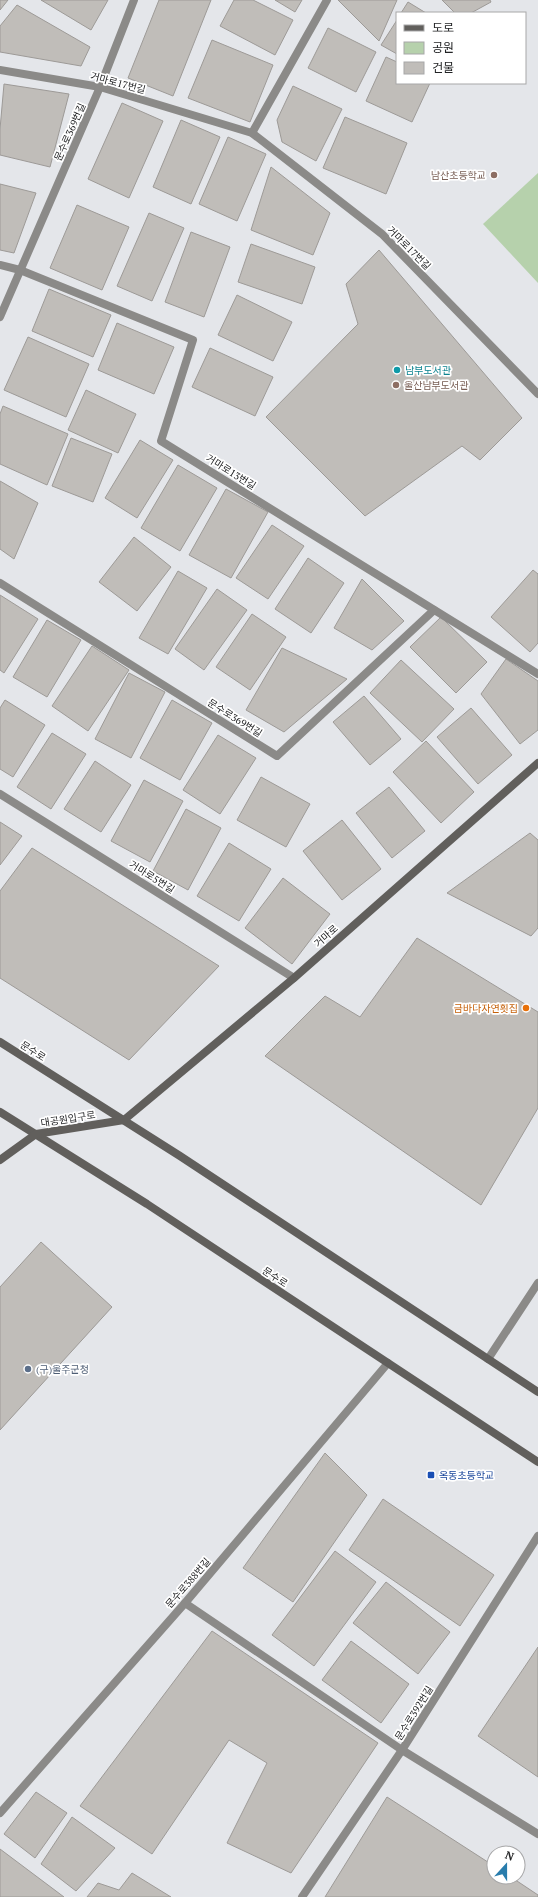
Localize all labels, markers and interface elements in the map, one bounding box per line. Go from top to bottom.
legend [396,12,526,84]
text: 도로 [432,20,454,35]
text: 공원 [432,40,454,55]
text: 건물 [432,60,454,75]
street label: 거마로17번길 [89,69,147,97]
street label: 문수로369번길 [51,101,89,163]
place label: 남산초등학교 [431,169,486,182]
marker: 남산초등학교 [489,170,499,180]
street label: 거마로17번길 [384,223,434,273]
place label: 남부도서관 [405,364,452,377]
marker: 남부도서관 [392,365,402,375]
place label: 울산남부도서관 [404,379,469,392]
marker: 울산남부도서관 [391,380,401,390]
street label: 거마로13번길 [204,451,258,493]
street label: 문수로369번길 [205,696,265,740]
street label: 거마로5번길 [127,858,177,896]
street label: 거마로 [311,922,341,950]
place label: 금바다자연횟집 [454,1002,518,1015]
marker: 금바다자연횟집 [521,1003,531,1013]
street label: 문수로 [18,1038,48,1064]
street label: 대공원입구로 [40,1108,96,1130]
street label: 문수로 [260,1264,290,1290]
place label: (구)울주군청 [36,1363,89,1376]
marker: (구)울주군청 [23,1364,33,1374]
place label: 옥동초등학교 [439,1469,494,1482]
marker: 옥동초등학교 [426,1470,436,1480]
street label: 문수로388번길 [163,1555,213,1611]
street label: 문수로392번길 [392,1683,436,1743]
north arrow [486,1845,526,1885]
text: N [503,1848,517,1864]

